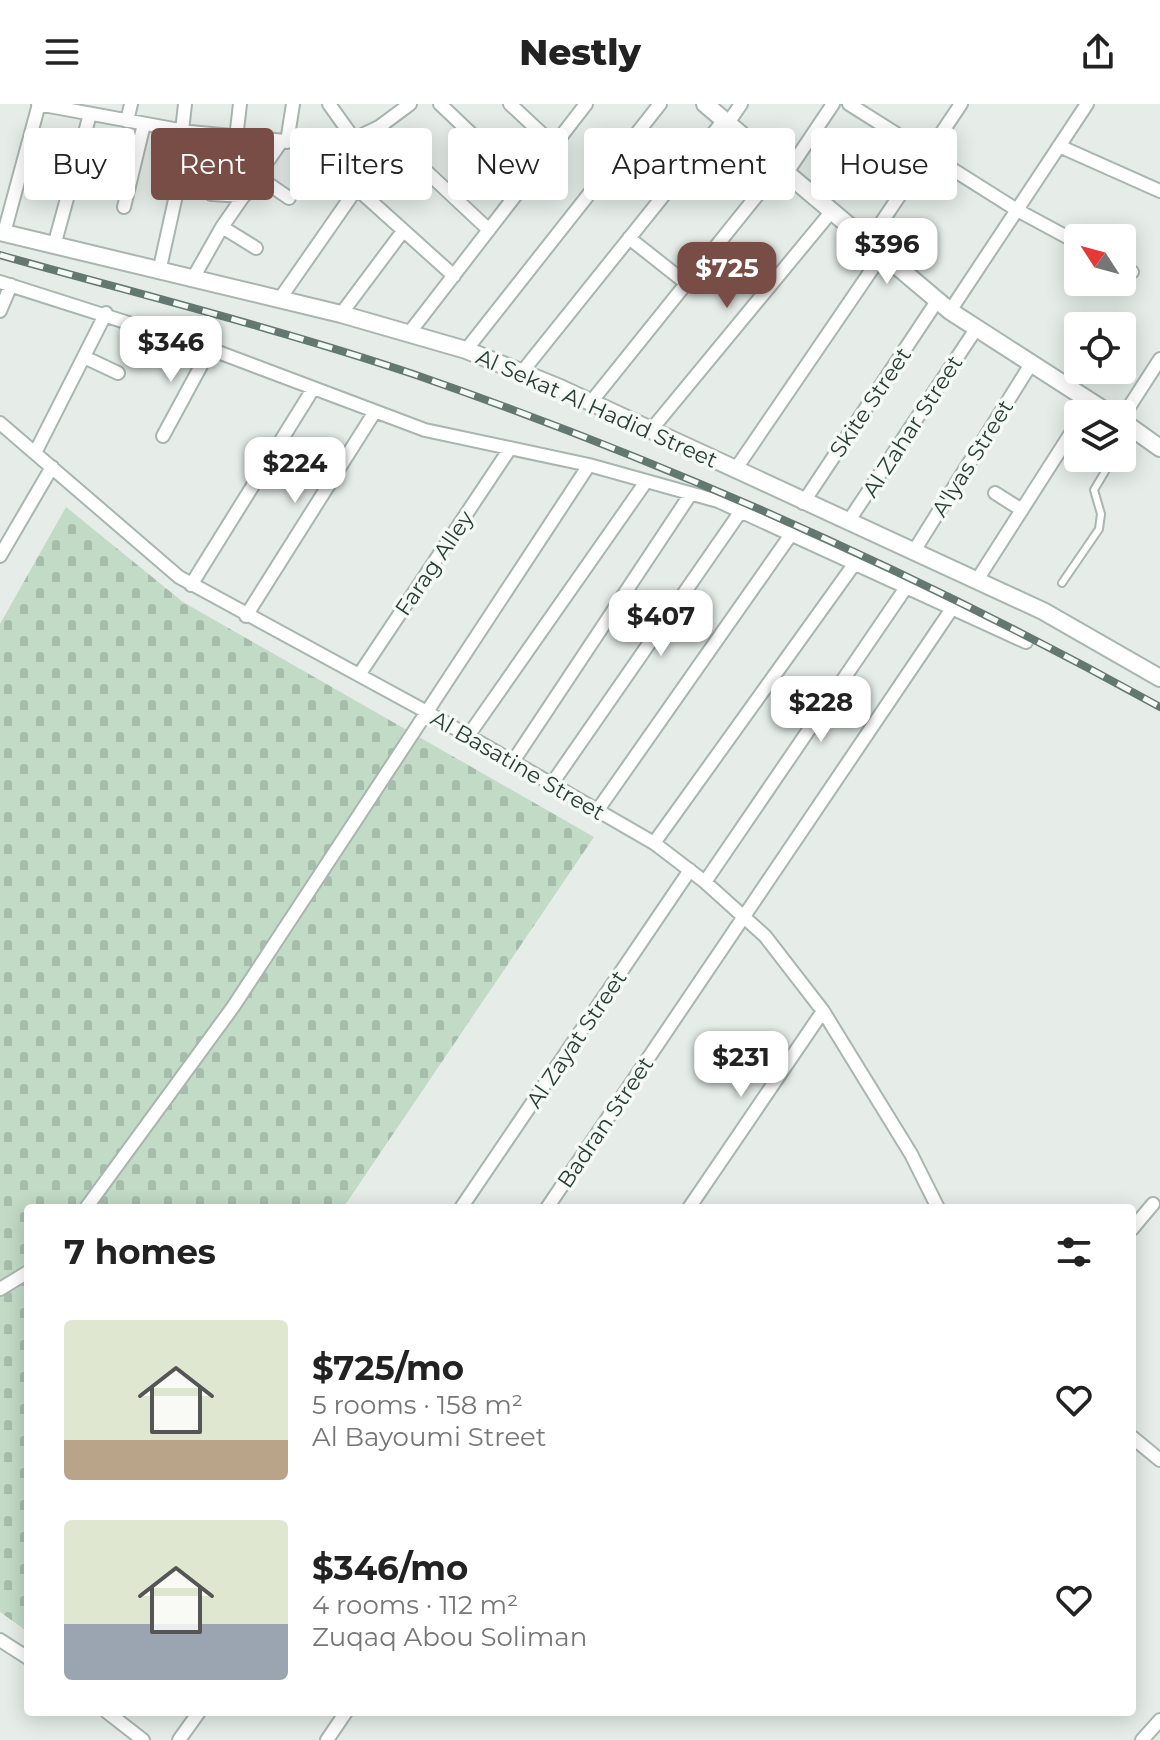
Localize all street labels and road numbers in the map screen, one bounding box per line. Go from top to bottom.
street label: Skite Street [824,342,917,462]
street label: Al Sekat Al Hadid Street [472,343,722,474]
street label: Al Zahar Street [857,350,968,502]
street label: A'lyas Street [926,395,1019,522]
street label: Farag Alley [389,506,479,621]
street label: Al Basatine Street [426,705,609,826]
street label: Al Zayat Street [520,965,632,1113]
street label: Badran Street [552,1051,659,1193]

